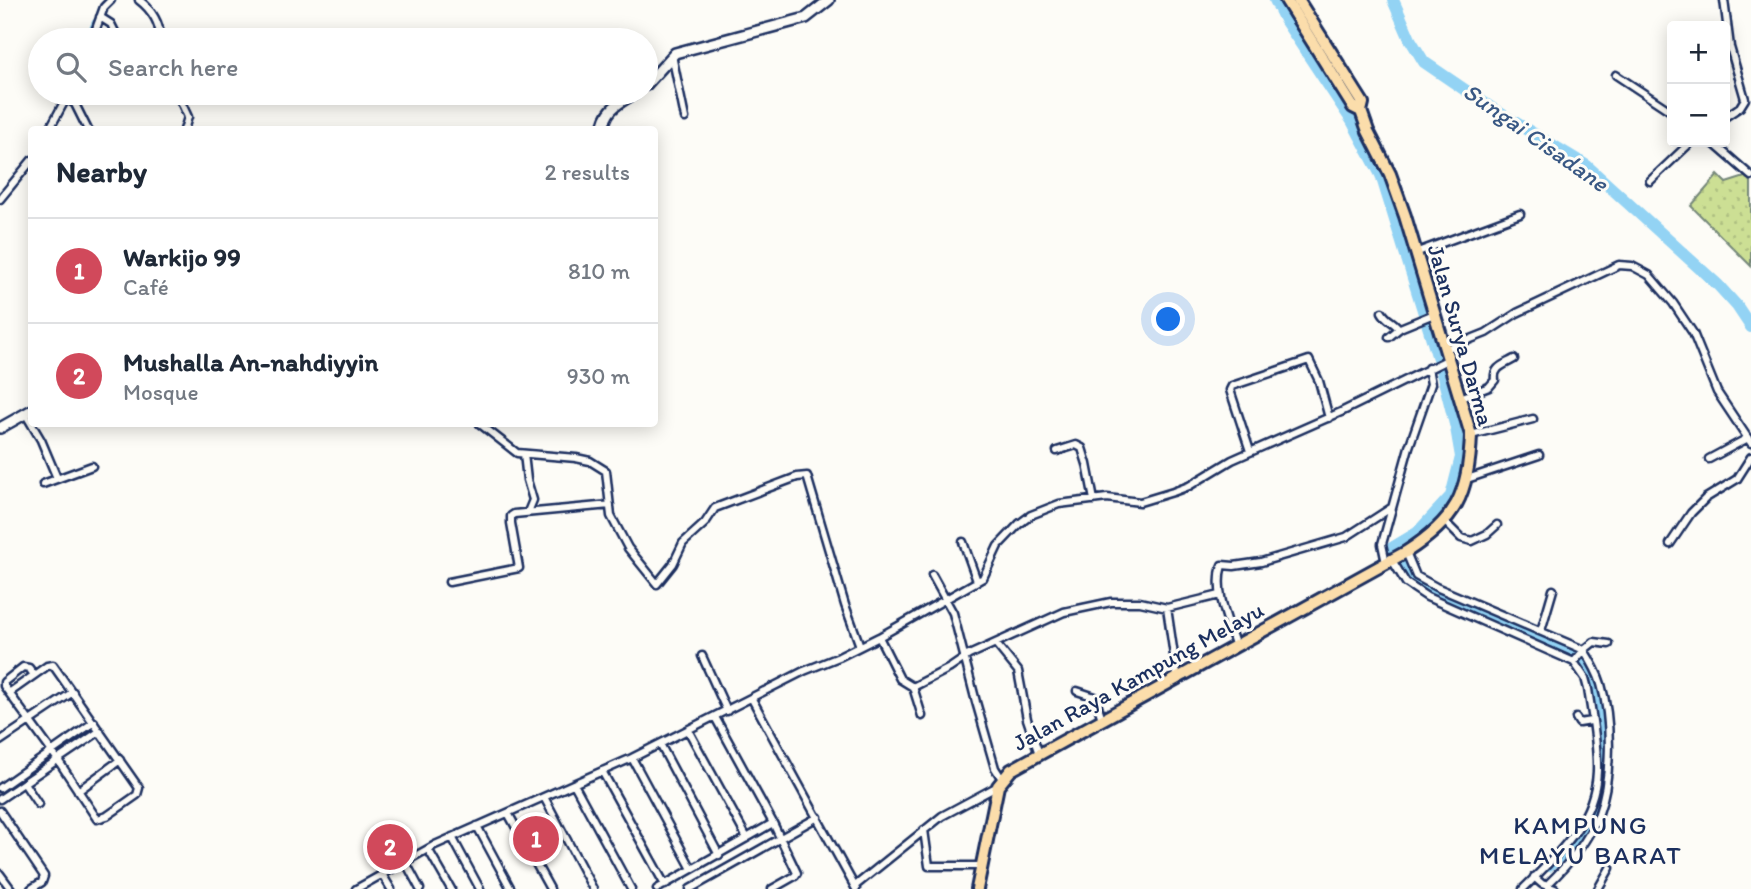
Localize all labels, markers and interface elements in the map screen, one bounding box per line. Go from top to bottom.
map controls [1667,21,1730,147]
button: + [1667,21,1730,84]
search box [28,28,658,105]
icon: search [52,48,90,86]
text: Search here [108,51,238,83]
water label: Sungai Cisadane [1458,76,1615,199]
button: − [1667,84,1730,147]
text: Nearby [56,153,147,190]
text: 2 results [544,158,630,186]
text: Warkijo 99 [123,241,241,273]
street label: Jalan Surya Darma [1422,241,1500,429]
text: 1 [74,257,84,285]
text: 810 m [568,257,630,285]
text: Café [123,273,169,301]
your location [1151,302,1185,336]
text: Mushalla An-nahdiyyin [123,346,378,378]
text: 2 [73,362,85,390]
text: 930 m [567,362,630,390]
text: Mosque [123,378,199,406]
street label: Jalan Raya Kampung Melayu [1008,595,1268,757]
district label: KAMPUNG MELAYU BARAT [1479,809,1683,871]
pin: 1 [513,813,559,865]
pin: 2 [367,821,413,873]

